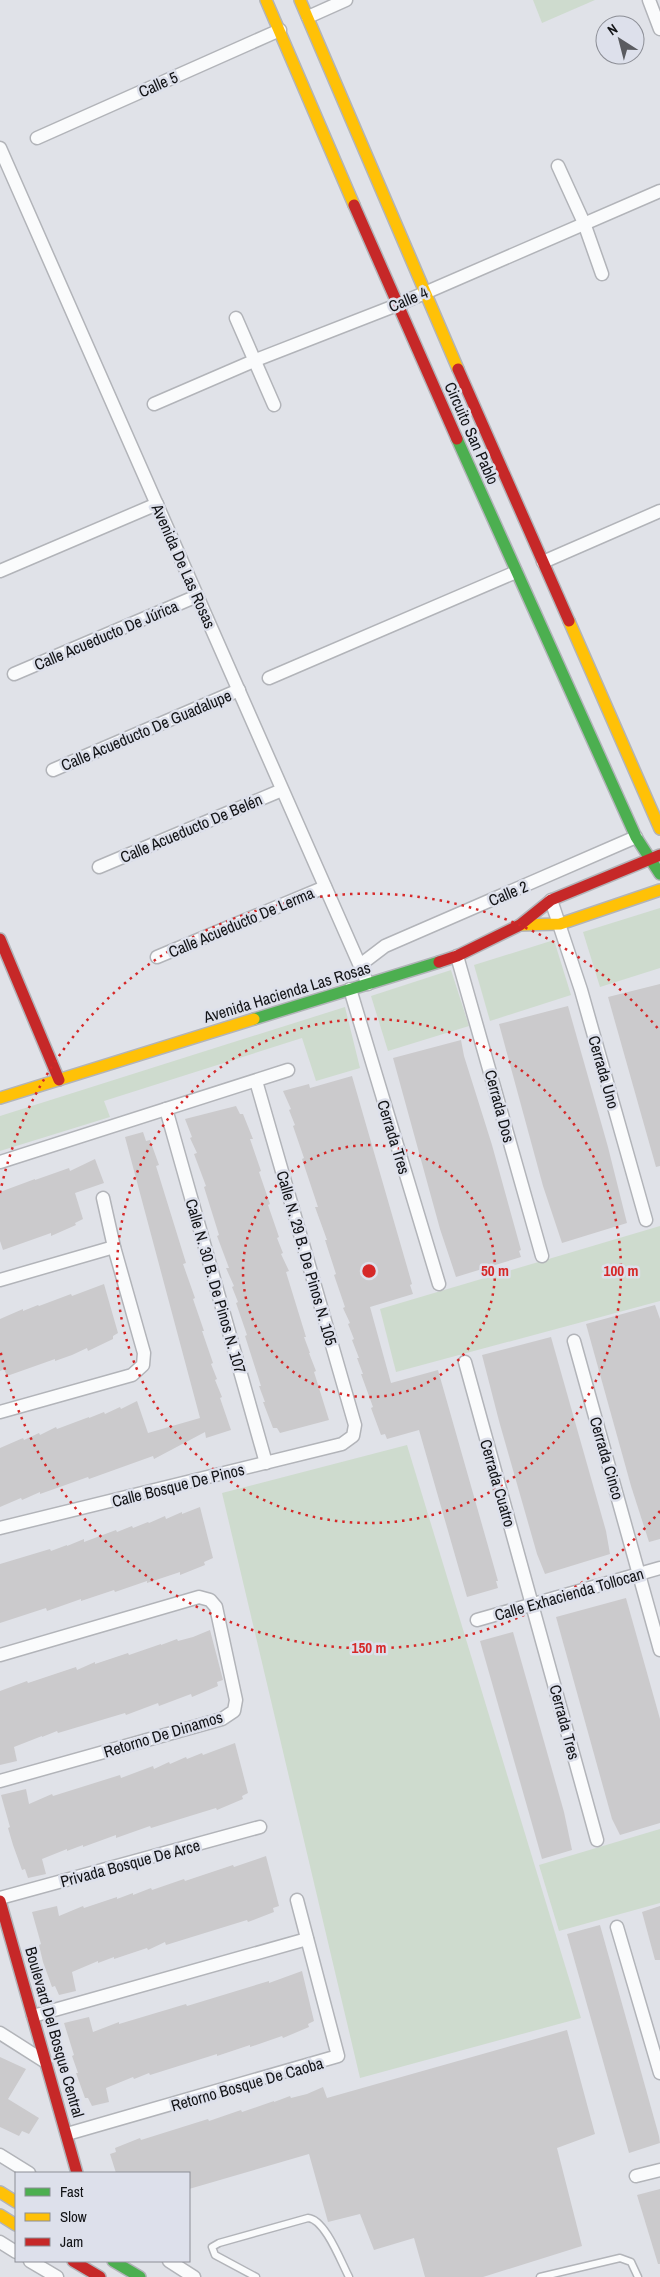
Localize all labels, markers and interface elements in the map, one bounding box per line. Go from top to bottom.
north arrow [595,15,645,65]
text: N [604,20,621,39]
street label: Calle 5 [135,66,181,102]
street label: Calle 4 [385,281,431,317]
street label: Circuito San Pablo [440,378,504,488]
street label: Avenida De Las Rosas [146,499,221,632]
street label: Calle Acueducto De Júrica [31,594,182,675]
street label: Calle Acueducto De Guadalupe [57,684,235,776]
street label: Calle Acueducto De Belén [117,788,265,868]
street label: Calle 2 [485,875,531,911]
street label: Calle Acueducto De Lerma [165,881,318,963]
street label: Avenida Hacienda Las Rosas [200,956,373,1028]
street label: Cerrada Uno [583,1033,625,1111]
street label: Cerrada Dos [480,1067,520,1145]
street label: Cerrada Tres [372,1097,416,1177]
street label: Calle N. 29 B. De Pinos N. 105 [271,1168,343,1348]
street label: Calle N. 30 B. De Pinos N. 107 [180,1196,252,1376]
text: 50 m [481,1260,509,1281]
text: 100 m [604,1260,638,1281]
centre of rings [360,1262,378,1280]
street label: Cerrada Cinco [585,1414,629,1502]
street label: Cerrada Cuatro [475,1437,521,1529]
street label: Calle Bosque De Pinos [110,1458,246,1512]
street label: Calle Exhacienda Tollocan [492,1562,646,1626]
text: 150 m [352,1637,386,1658]
street label: Cerrada Tres [544,1682,586,1762]
street label: Retorno De Dinamos [101,1705,225,1763]
street label: Privada Bosque De Arce [58,1834,202,1892]
street label: Boulevard Del Bosque Central [20,1944,90,2120]
street label: Retorno Bosque De Caoba [168,2052,326,2116]
legend [15,2172,190,2262]
text: Fast [60,2181,84,2202]
text: Slow [60,2206,87,2227]
text: Jam [60,2231,83,2252]

